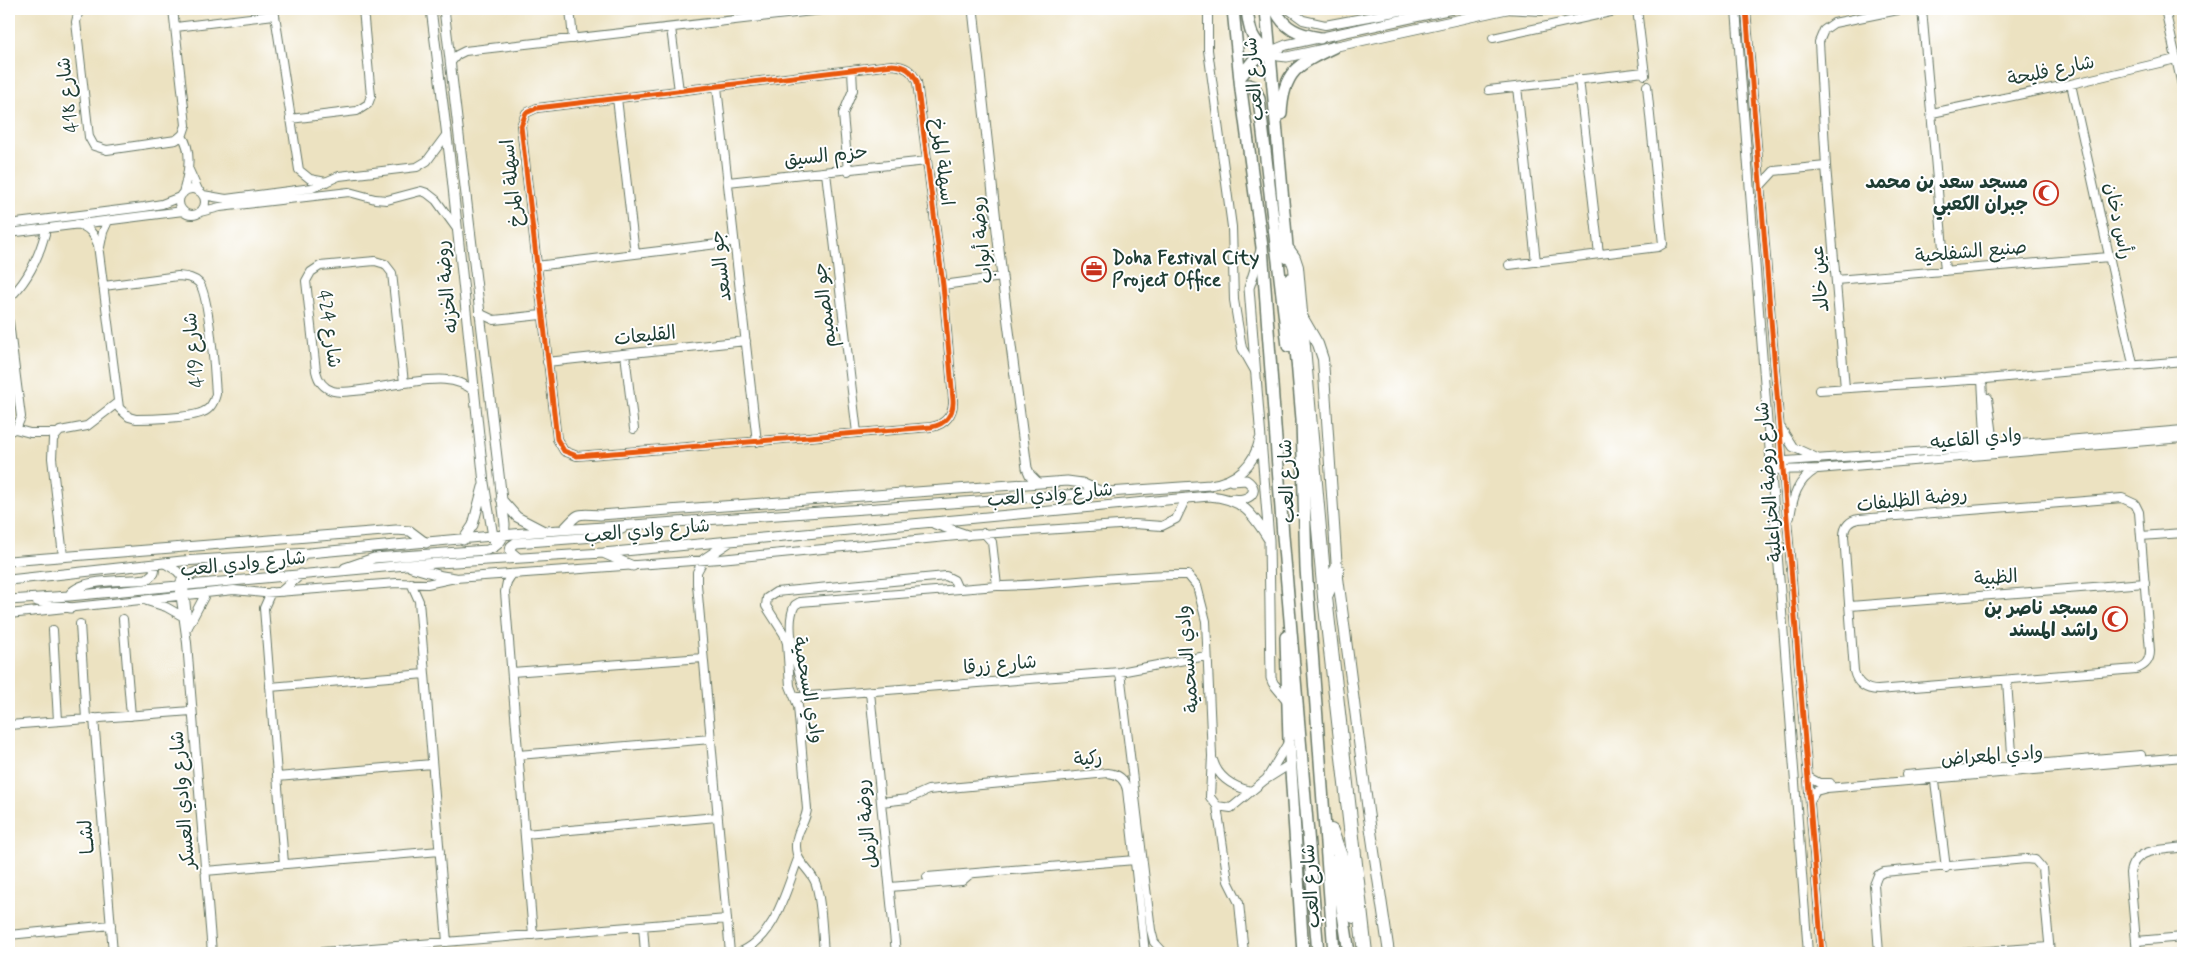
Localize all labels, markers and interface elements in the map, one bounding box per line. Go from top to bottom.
street label: شارع العب [1238,36,1270,122]
street label: شارع فليحة [2005,50,2097,92]
street label: شارع 418 [51,56,85,134]
street label: اسهلة المرخ [924,117,960,207]
street label: اسهلة المرخ [495,138,529,228]
street label: حزم السيق [783,139,869,174]
place label: مسجد سعد بن محمد جبران الكعبي [1865,170,2028,220]
mosque icon: مسجد سعد بن محمد جبران الكعبي [2033,180,2059,206]
street label: رأس دخان [2098,180,2138,262]
street label: روضة أبواب [965,195,999,285]
street label: جو السعد [704,229,738,303]
street label: صنيع الشفلحية [1914,235,2028,269]
street label: روضة الخزنه [430,239,464,335]
street label: عين خالد [1805,245,1835,313]
place label: Doha Festival City Project Office [1112,246,1260,293]
office icon: Doha Festival City Project Office [1081,256,1107,282]
street label: جو الصميم [807,261,844,349]
street label: شارع 424 [311,288,347,370]
street label: شارع 419 [178,311,210,389]
street label: القليعات [613,320,677,352]
street label: شارع روضة الخزاعلية [1750,401,1788,563]
street label: وادي القاعيه [1929,423,2023,456]
street label: شارع العب [1273,438,1301,524]
street label: شارع وادي العب [986,477,1114,514]
street label: روضة الظليفات [1855,482,1969,518]
street label: شارع وادي العب [583,513,711,550]
street label: شارع وادي العب [179,545,307,584]
street label: الظبية [1973,564,2019,592]
place label: مسجد ناصر بن راشد المسند [1984,596,2098,643]
street label: وادي السحمية [1171,604,1206,714]
mosque icon: مسجد ناصر بن راشد المسند [2102,606,2128,632]
street label: وادي السحمية [785,635,830,745]
street label: شارع زرقا [962,649,1038,681]
street label: شارع وادي العسكر [164,730,203,872]
street label: وادي المعراض [1940,740,2044,773]
street label: ركية [1073,745,1103,773]
street label: روضة الزمل [850,778,884,870]
street label: لشــا [73,819,101,855]
street label: شارع العب [1296,843,1326,929]

